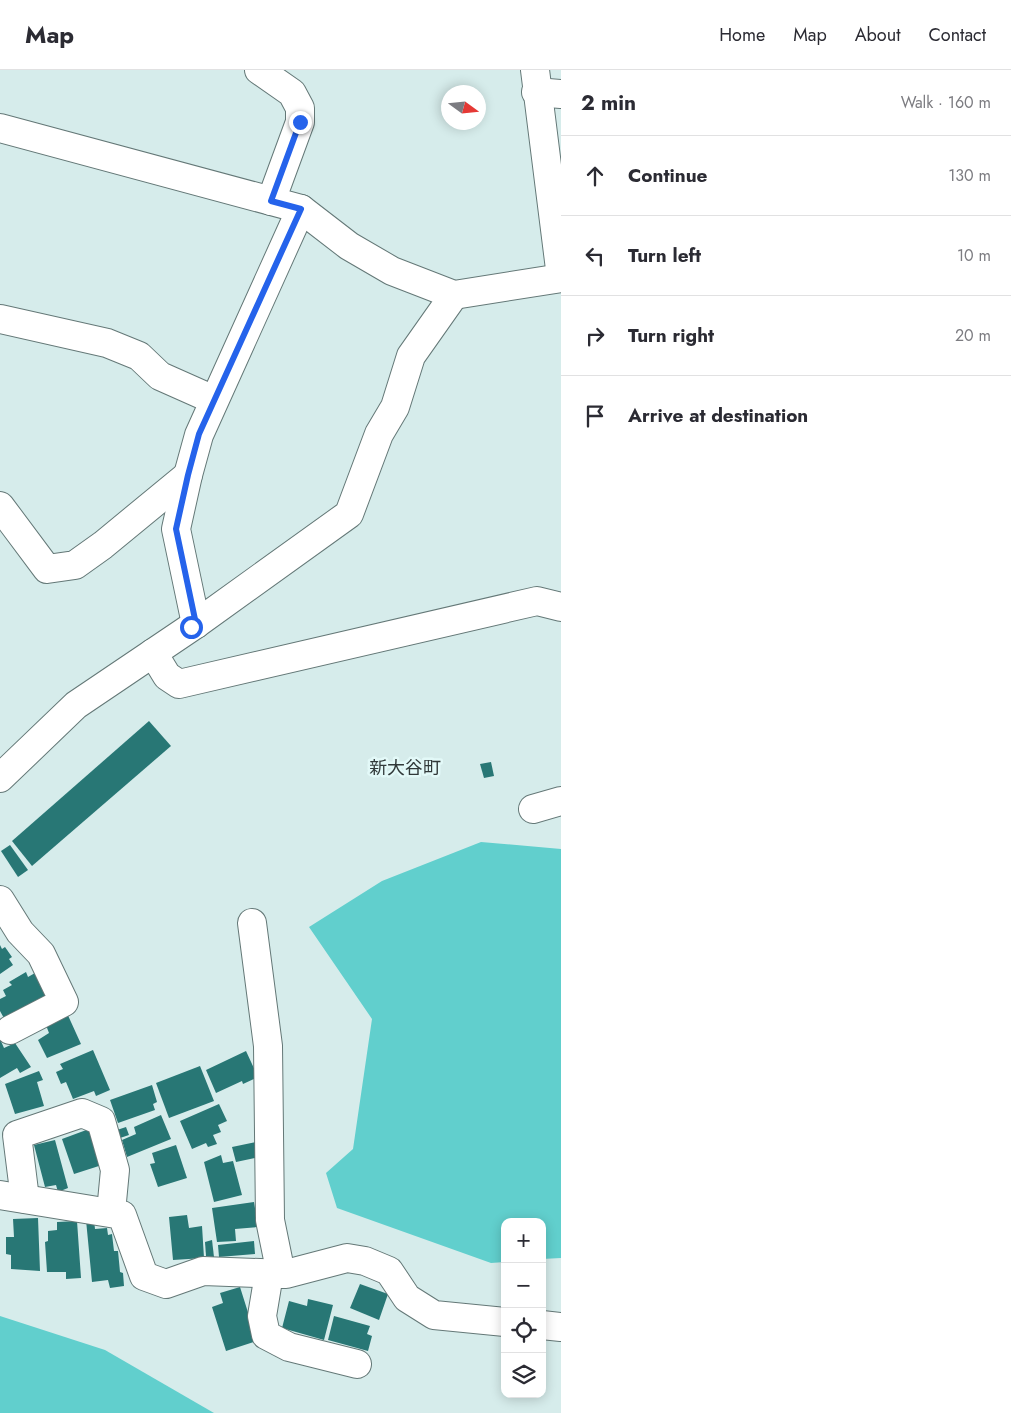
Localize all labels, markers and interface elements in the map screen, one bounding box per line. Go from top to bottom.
text: Map [25,17,74,52]
text: Home [719,22,765,48]
text: Map [793,22,827,48]
text: About [855,22,900,48]
text: Contact [928,22,986,48]
north arrow [441,85,486,130]
text: 2 min [581,88,636,118]
text: Walk · 160 m [901,91,991,114]
route end [289,111,312,134]
icon: ahead [581,162,609,190]
text: Continue [628,162,707,189]
text: 130 m [948,164,991,187]
icon: left [581,242,609,270]
text: Turn left [628,242,701,269]
text: 10 m [957,244,991,267]
icon: right [581,322,609,350]
text: Turn right [628,322,714,349]
text: 20 m [955,324,991,347]
icon: arrive [581,402,609,430]
text: Arrive at destination [628,402,808,429]
route start [180,616,203,639]
district label: 新大谷町 [369,755,441,781]
map controls [501,1218,546,1398]
button: + [501,1218,546,1263]
button: − [501,1263,546,1308]
button: locate [501,1308,546,1353]
button: layers [501,1353,546,1398]

